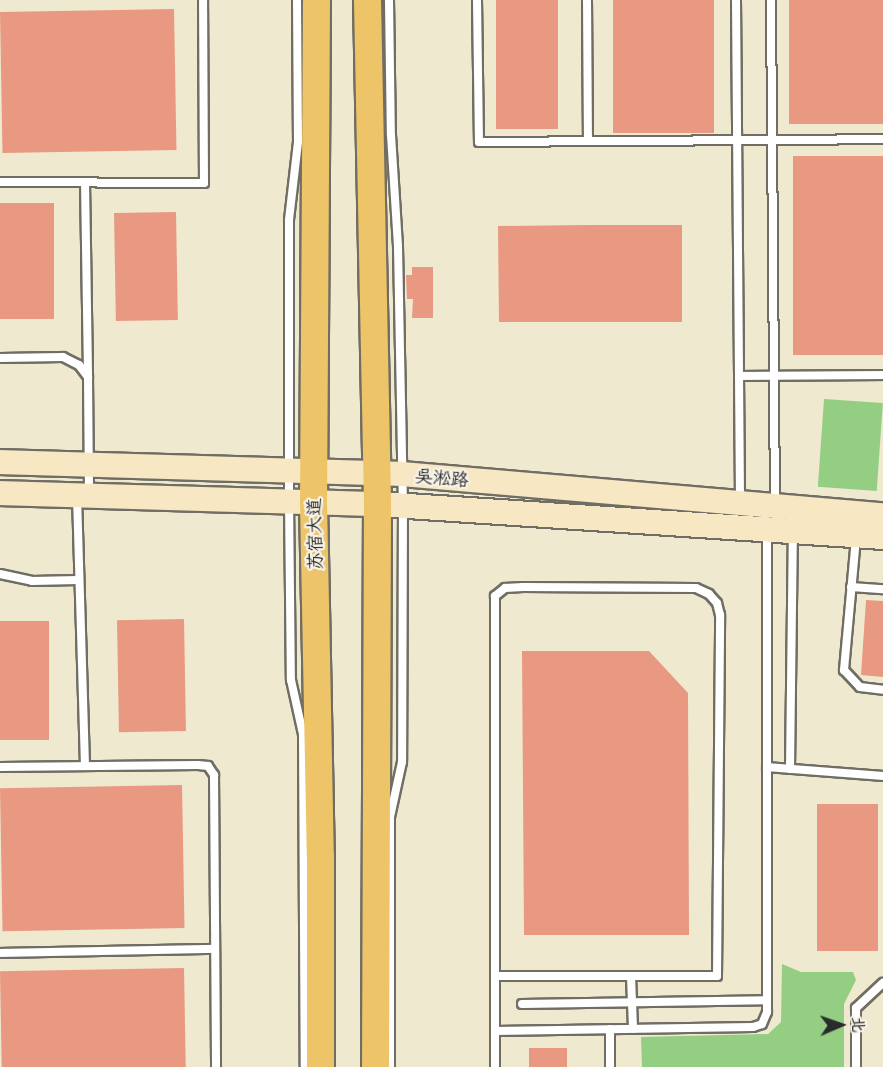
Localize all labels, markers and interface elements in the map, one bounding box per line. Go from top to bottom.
street label: 吴淞路 [414,464,470,490]
street label: 苏宿大道 [303,498,325,570]
north arrow [811,995,871,1055]
text: 北 [849,1016,870,1033]

